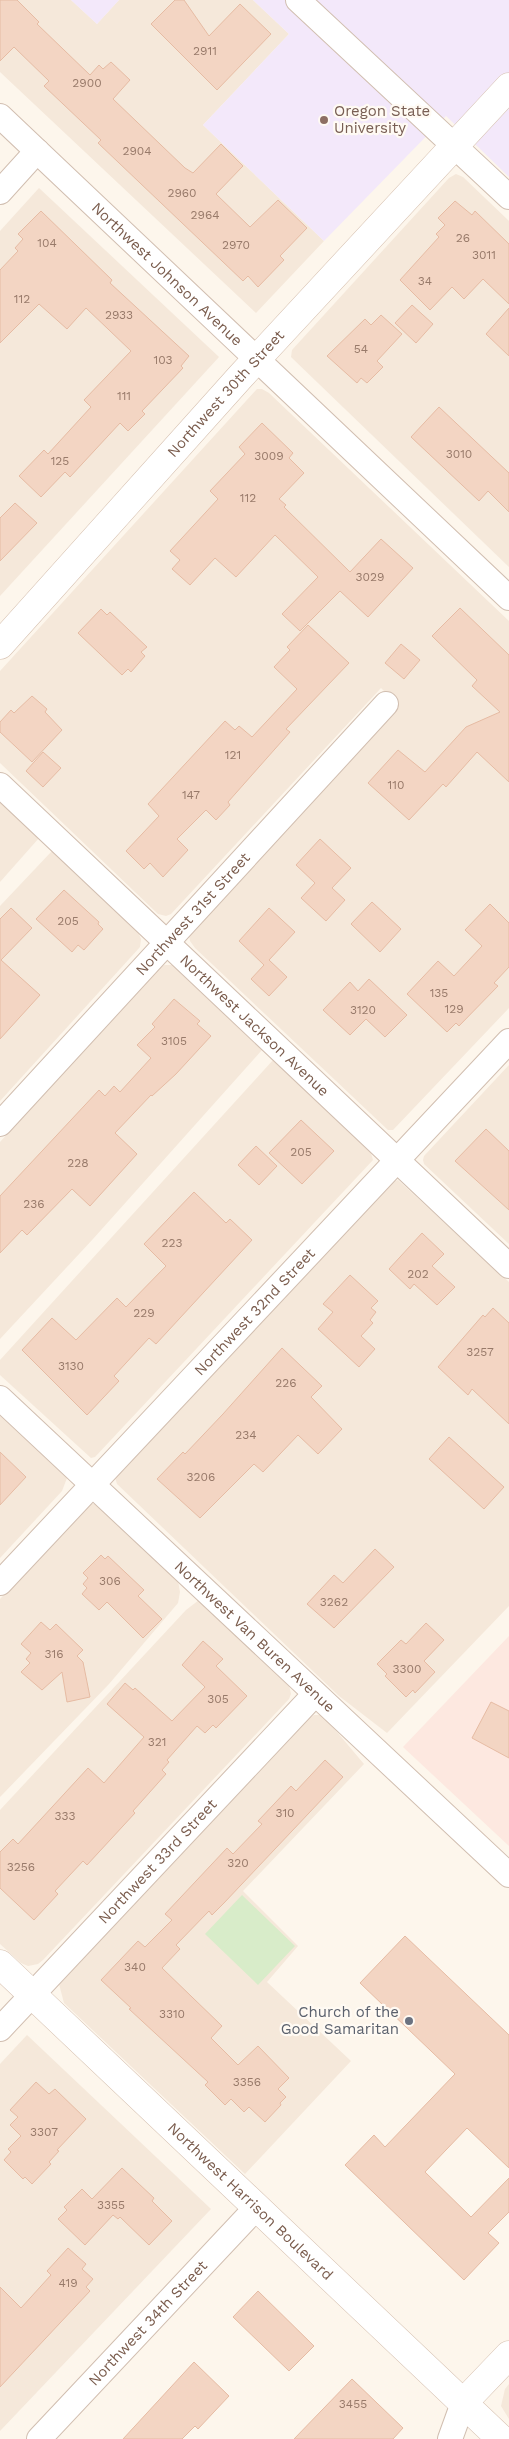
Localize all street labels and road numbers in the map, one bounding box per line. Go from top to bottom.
street label: Northwest Johnson Avenue [88,199,246,350]
street label: Northwest 30th Street [164,326,289,461]
street label: Northwest 31st Street [132,848,254,979]
street label: Northwest Jackson Avenue [176,951,333,1100]
street label: Northwest 32nd Street [191,1244,319,1379]
street label: Northwest Van Buren Avenue [171,1557,339,1716]
street label: Northwest 33rd Street [95,1795,221,1928]
street label: Northwest Harrison Boulevard [164,2119,337,2284]
street label: Northwest 34th Street [85,2256,211,2389]

